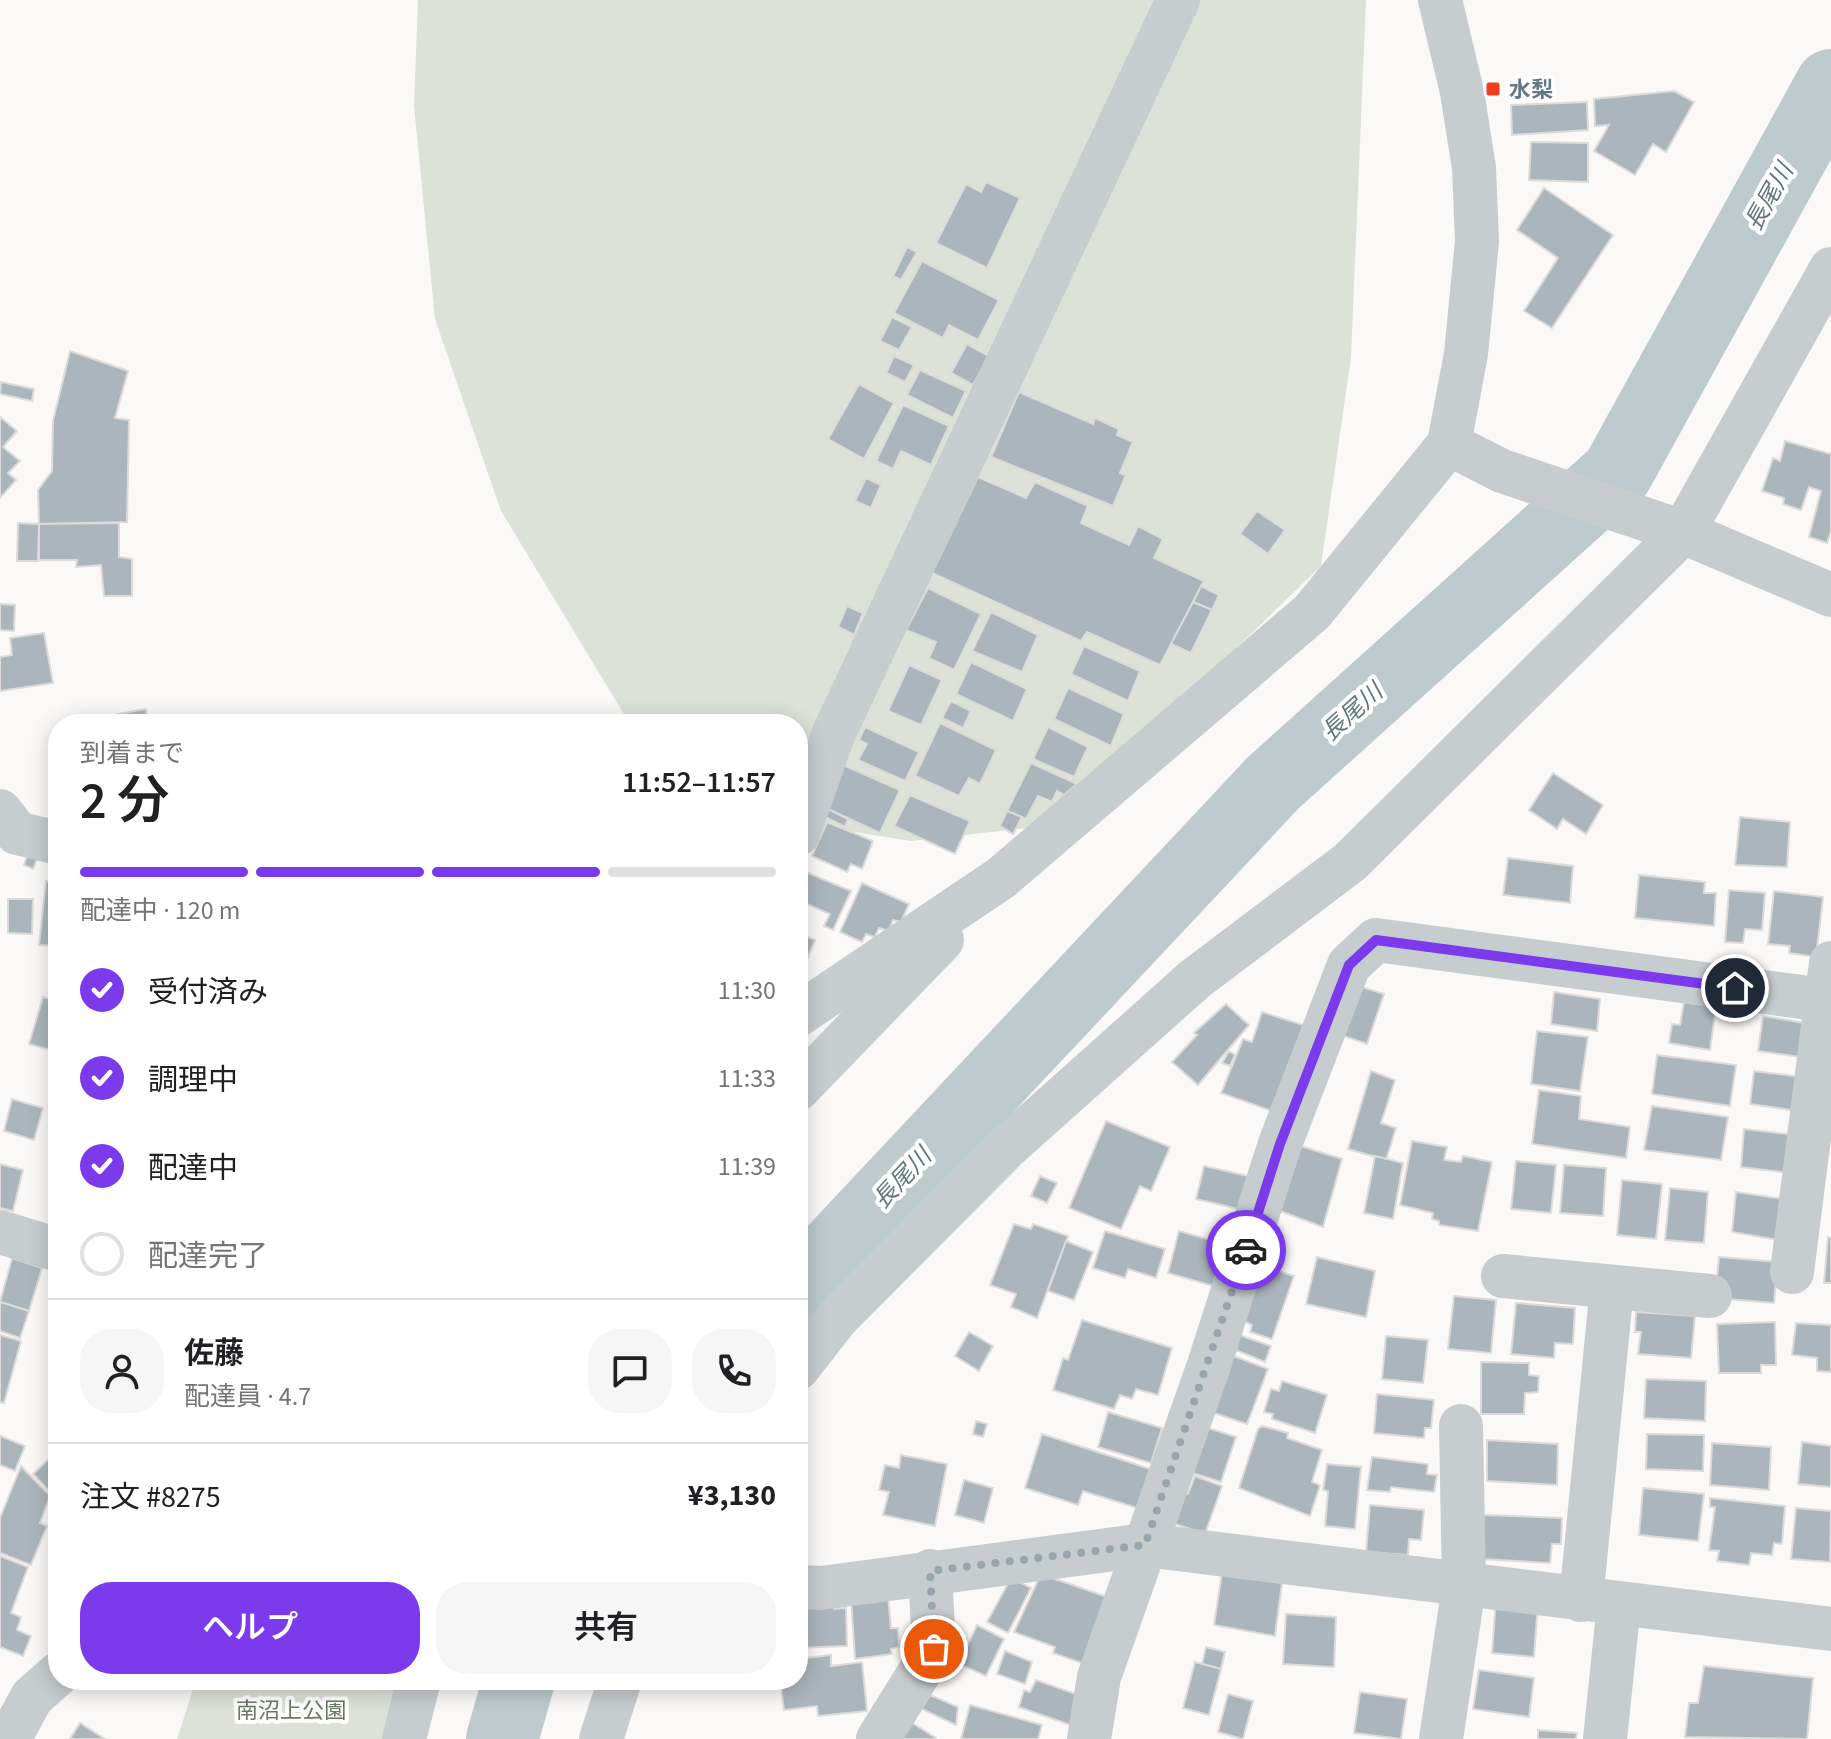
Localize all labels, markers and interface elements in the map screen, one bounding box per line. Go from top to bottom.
place label: 水梨 [1509,74,1553,106]
marker: 水梨 [1484,80,1502,98]
water label: 長尾川 [1737,155,1804,237]
water label: 長尾川 [1314,673,1393,749]
text: 到着まで [80,735,184,772]
text: 11:52–11:57 [622,761,776,804]
text: 2 分 [80,765,169,839]
text: 配達中 · 120 m [80,892,240,929]
pin [1701,954,1769,1022]
icon: home [1713,966,1757,1010]
icon: check [80,968,124,1012]
text: 受付済み [148,971,268,1014]
text: 11:30 [718,972,776,1009]
icon: check [80,1056,124,1100]
text: 調理中 [148,1059,238,1102]
text: 11:33 [718,1060,776,1097]
water label: 長尾川 [865,1138,942,1217]
icon: check [80,1144,124,1188]
text: 配達中 [148,1147,238,1190]
text: 11:39 [718,1148,776,1185]
courier [1206,1210,1286,1290]
icon: car [1224,1228,1268,1272]
text: 配達完了 [148,1235,268,1278]
button: person [80,1329,164,1413]
button: chat [588,1329,672,1413]
button: phone [692,1329,776,1413]
text: 佐藤 [184,1332,244,1375]
text: 配達員 · 4.7 [184,1378,311,1415]
text: ¥3,130 [688,1474,776,1517]
text: 注文 #8275 [80,1476,221,1519]
button: ヘルプ [80,1582,420,1674]
button: 共有 [436,1582,776,1674]
pin [900,1615,968,1683]
icon: bag [912,1627,956,1671]
park label: 南沼上公園 [236,1695,346,1727]

